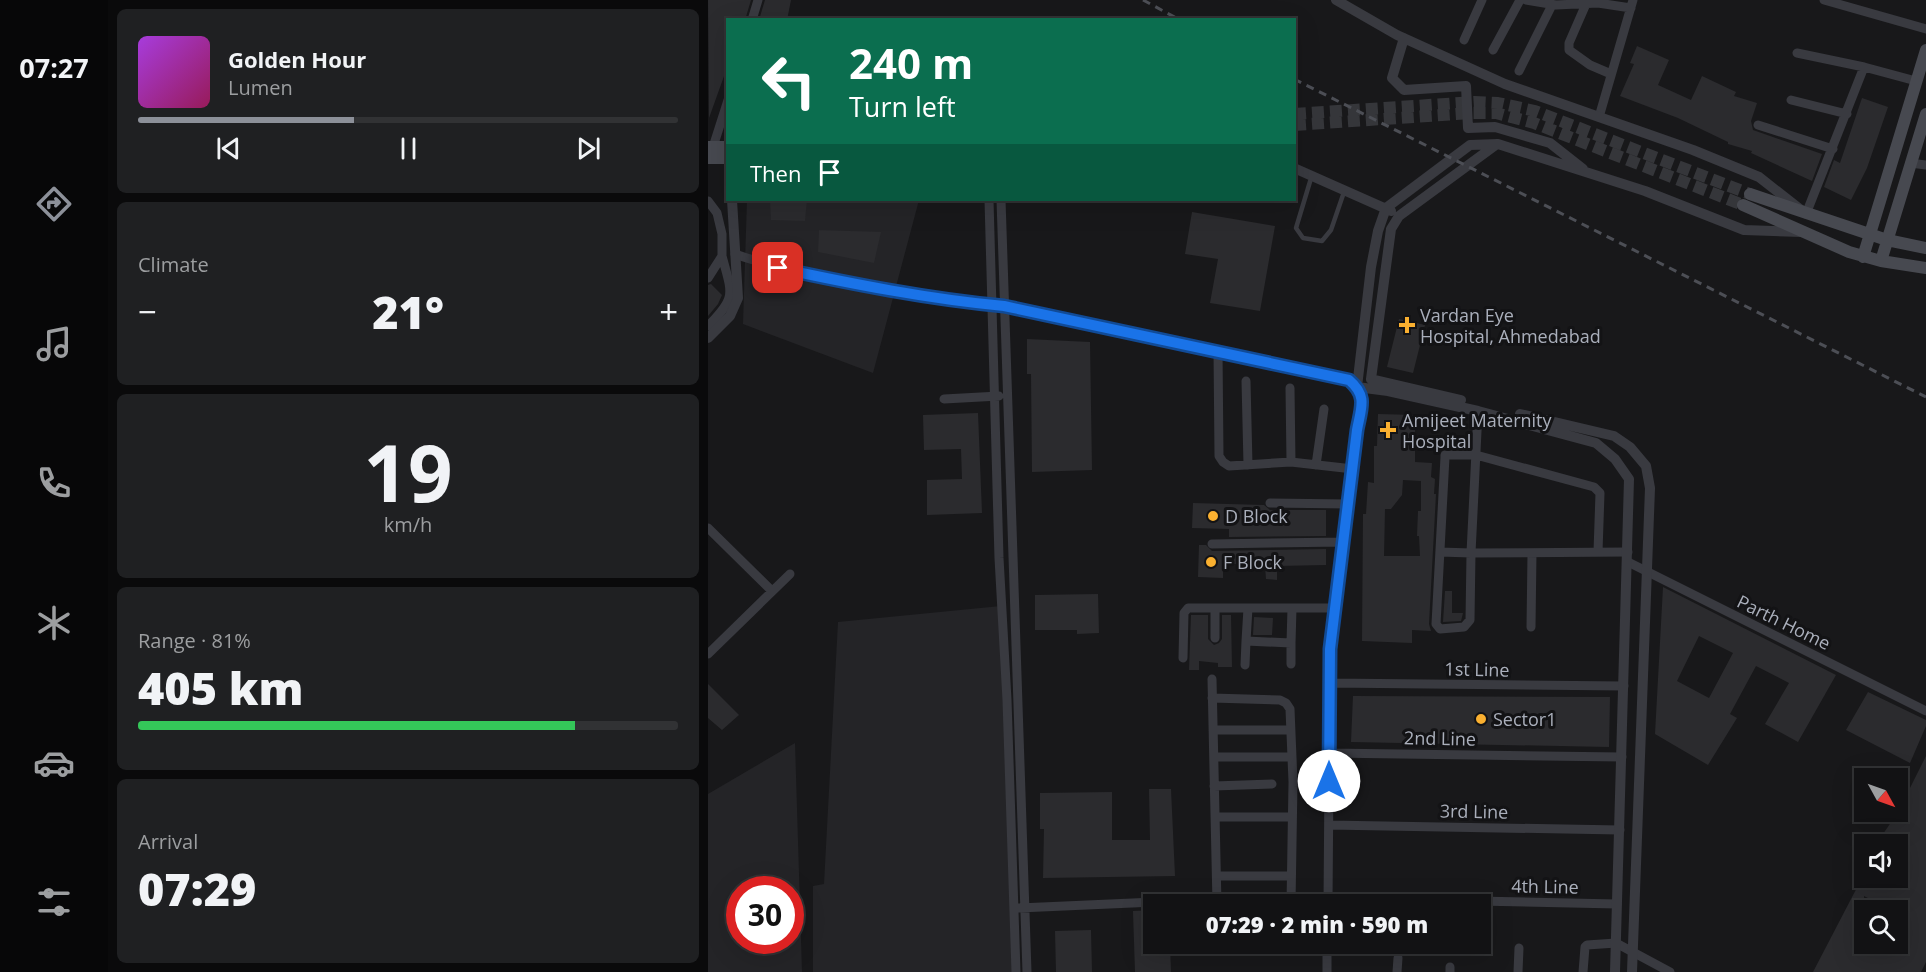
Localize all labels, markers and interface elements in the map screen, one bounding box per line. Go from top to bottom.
text: 240 m [849,34,973,91]
icon: left [750,42,828,120]
text: Golden Hour [228,44,366,74]
text: 07:27 [19,49,89,86]
text: Lumen [228,74,293,101]
text: Turn left [849,88,956,125]
icon: previous [212,132,245,165]
icon: pause [392,132,425,165]
icon: next [572,132,605,165]
icon: arrive [813,156,846,189]
text: Then [750,158,801,188]
icon: directions [33,183,75,225]
pin [752,242,803,293]
text: Climate [138,251,209,278]
icon: arrive [761,251,794,284]
text: 21° [372,281,444,342]
text: − [138,289,157,334]
text: + [659,289,678,334]
place label: Vardan Eye Hospital, Ahmedabad [1420,303,1601,348]
marker: Vardan Eye Hospital, Ahmedabad [1398,316,1416,334]
icon: music [33,323,75,365]
place label: Amijeet Maternity Hospital [1402,408,1553,453]
text: 19 [363,419,453,525]
marker: Amijeet Maternity Hospital [1379,421,1397,439]
icon: phone [33,462,75,504]
place label: D Block [1225,504,1288,528]
marker: D Block [1206,509,1220,523]
text: km/h [384,511,432,538]
place label: F Block [1223,550,1283,574]
marker: F Block [1204,555,1218,569]
street label: Parth Home [1733,589,1835,655]
icon: climate [33,602,75,644]
text: Range · 81% [138,627,251,654]
street label: 1st Line [1444,656,1510,682]
text: 405 km [138,657,303,718]
place label: Sector1 [1493,707,1557,731]
marker: Sector1 [1474,712,1488,726]
street label: 2nd Line [1404,725,1476,751]
icon: car [33,742,75,784]
position arrow [1297,749,1361,813]
north arrow [1854,768,1908,822]
map controls [1854,768,1908,954]
street label: 3rd Line [1440,798,1508,824]
text: Arrival [138,828,198,855]
button: sound [1854,834,1908,888]
text: 07:29 [138,858,256,919]
street label: 4th Line [1511,873,1579,899]
speed limit sign: 30 [726,876,804,954]
icon: filters [33,881,75,923]
button: search [1854,900,1908,954]
text: 07:29 · 2 min · 590 m [1206,909,1428,939]

